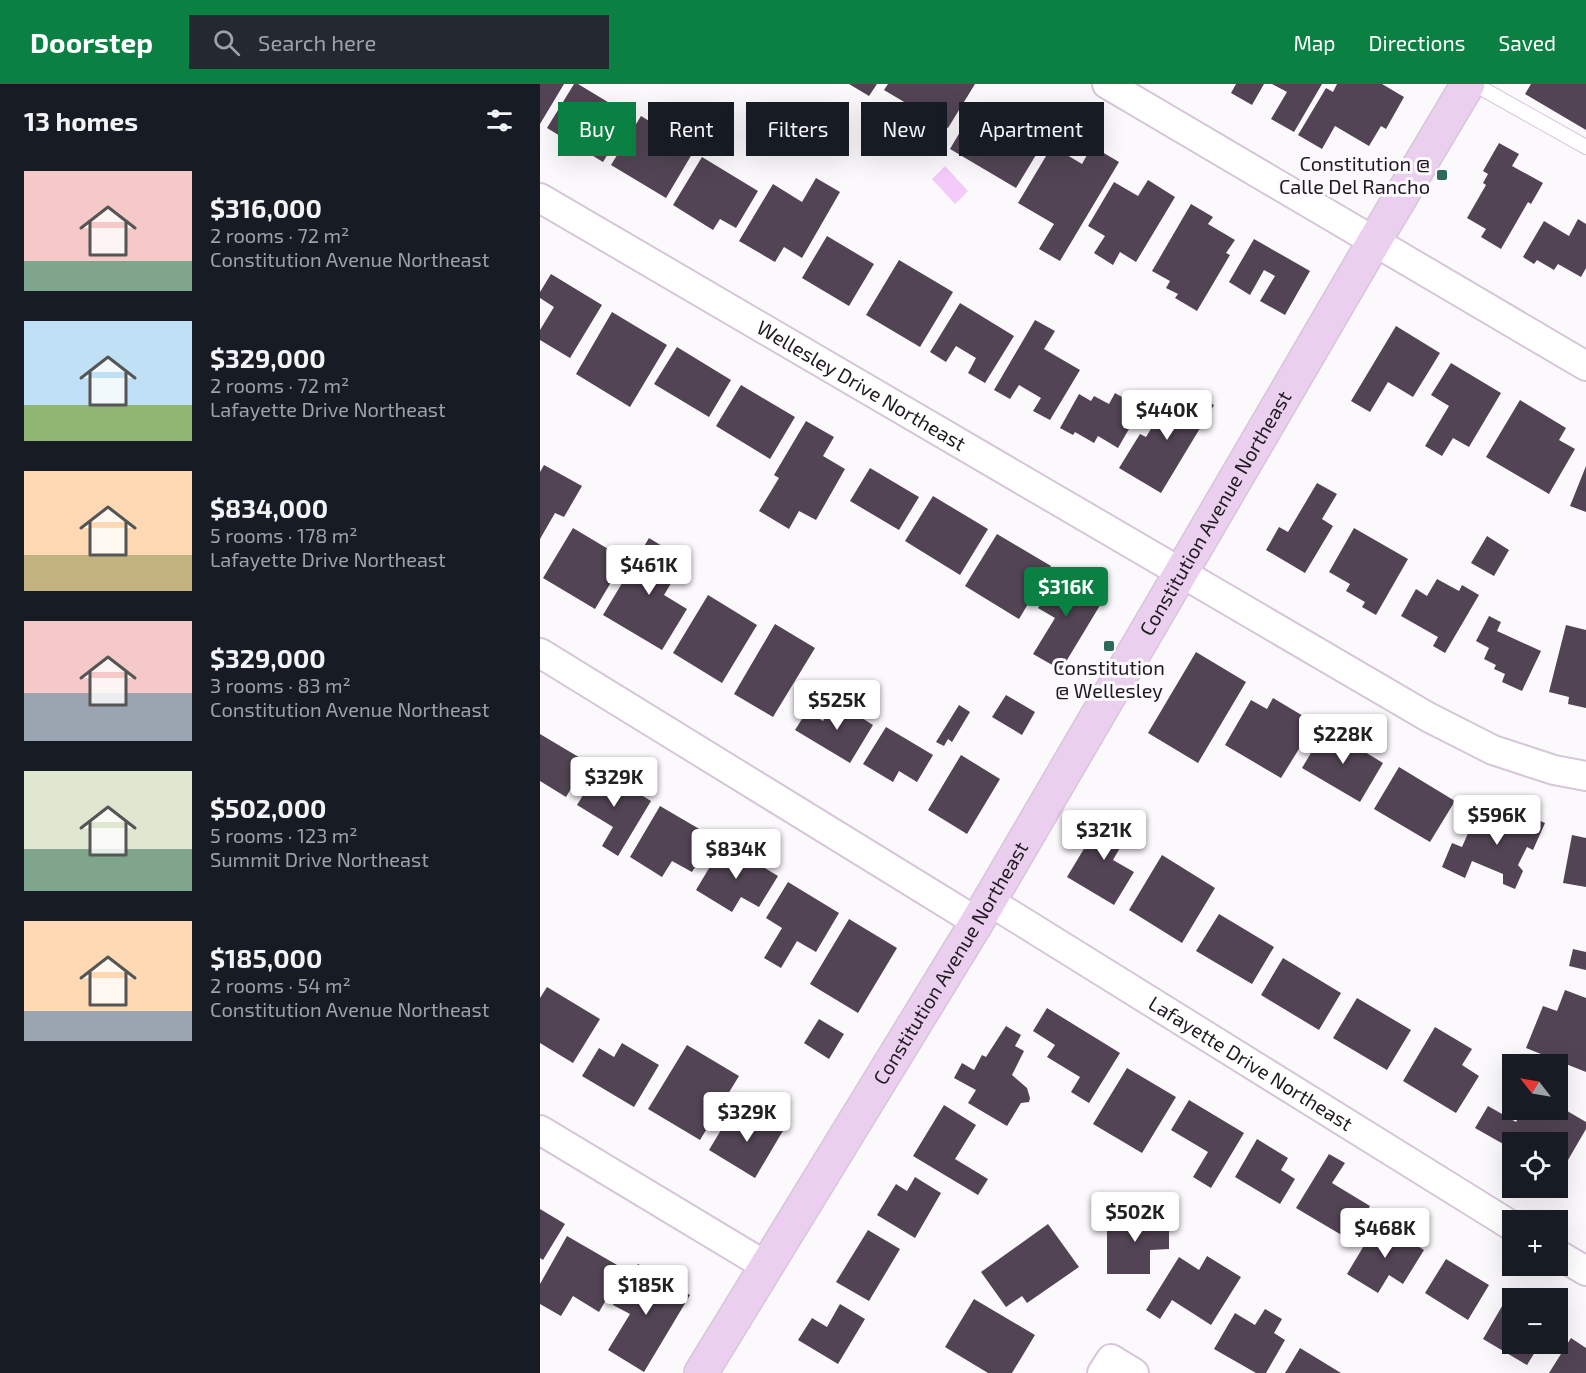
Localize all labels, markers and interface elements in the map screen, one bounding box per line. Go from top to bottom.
search box [189,15,609,69]
text: Doorstep [30,25,153,59]
icon: search [210,26,243,59]
text: Search here [258,29,376,55]
text: Map [1293,30,1336,55]
text: Directions [1369,30,1465,55]
text: Saved [1498,30,1556,55]
chip: Buy [558,102,636,156]
chip: Rent [648,102,734,156]
chip: Filters [746,102,849,156]
chip: New [861,102,947,156]
chip: Apartment [959,102,1104,156]
icon: filters [483,104,516,137]
text: 13 homes [24,105,138,136]
place label: Constitution @ Calle Del Rancho [1279,151,1430,198]
marker: Constitution @ Calle Del Rancho [1435,168,1449,182]
text: $316,000 [210,192,322,223]
icon: home [72,195,144,267]
text: 2 rooms · 72 m² [210,223,349,247]
text: Constitution Avenue Northeast [210,247,489,271]
street label: Wellesley Drive Northeast [753,315,971,455]
text: $329,000 [210,342,326,373]
icon: home [72,345,144,417]
text: 2 rooms · 72 m² [210,373,349,397]
street label: Constitution Avenue Northeast [1134,386,1296,640]
pin: $440K [1125,390,1209,441]
text: Lafayette Drive Northeast [210,397,446,421]
text: $440K [1136,397,1198,421]
text: $834,000 [210,492,328,523]
icon: home [72,495,144,567]
text: 5 rooms · 178 m² [210,523,358,547]
pin: $461K [607,545,691,596]
text: Lafayette Drive Northeast [210,547,446,571]
text: $461K [620,552,678,576]
pin: $316K [1024,567,1108,618]
text: $316K [1038,574,1094,598]
marker: Constitution @ Wellesley [1102,639,1116,653]
text: $329,000 [210,642,326,673]
icon: home [72,645,144,717]
place label: Constitution @ Wellesley [1053,655,1165,702]
text: 3 rooms · 83 m² [210,673,351,697]
pin: $525K [795,680,879,731]
text: $525K [808,687,866,711]
text: Constitution Avenue Northeast [210,697,489,721]
pin: $228K [1301,714,1385,765]
text: $228K [1313,721,1373,745]
pin: $329K [572,757,656,808]
text: $329K [584,764,644,788]
text: $502,000 [210,792,326,823]
icon: home [72,795,144,867]
pin: $596K [1455,795,1539,846]
text: $596K [1468,802,1526,826]
pin: $321K [1062,810,1146,861]
text: $321K [1076,817,1132,841]
text: 5 rooms · 123 m² [210,823,358,847]
pin: $834K [694,829,778,880]
text: $834K [706,836,766,860]
street label: Constitution Avenue Northeast [867,836,1033,1089]
text: Summit Drive Northeast [210,847,429,871]
text: $185,000 [210,942,322,973]
icon: home [72,945,144,1017]
text: 2 rooms · 54 m² [210,973,351,997]
street label: Lafayette Drive Northeast [1145,990,1358,1135]
text: Constitution Avenue Northeast [210,997,489,1021]
north arrow [1502,1054,1568,1120]
map controls [1502,1054,1568,1354]
pin: $329K [705,1092,789,1143]
text: $329K [717,1099,777,1123]
button: locate [1502,1132,1568,1198]
pin: $502K [1093,1192,1177,1243]
text: $502K [1105,1199,1165,1223]
pin: $468K [1343,1208,1427,1259]
button: + [1502,1210,1568,1276]
text: $468K [1354,1215,1416,1239]
pin: $185K [604,1265,688,1316]
text: $185K [618,1272,674,1296]
button: − [1502,1288,1568,1354]

